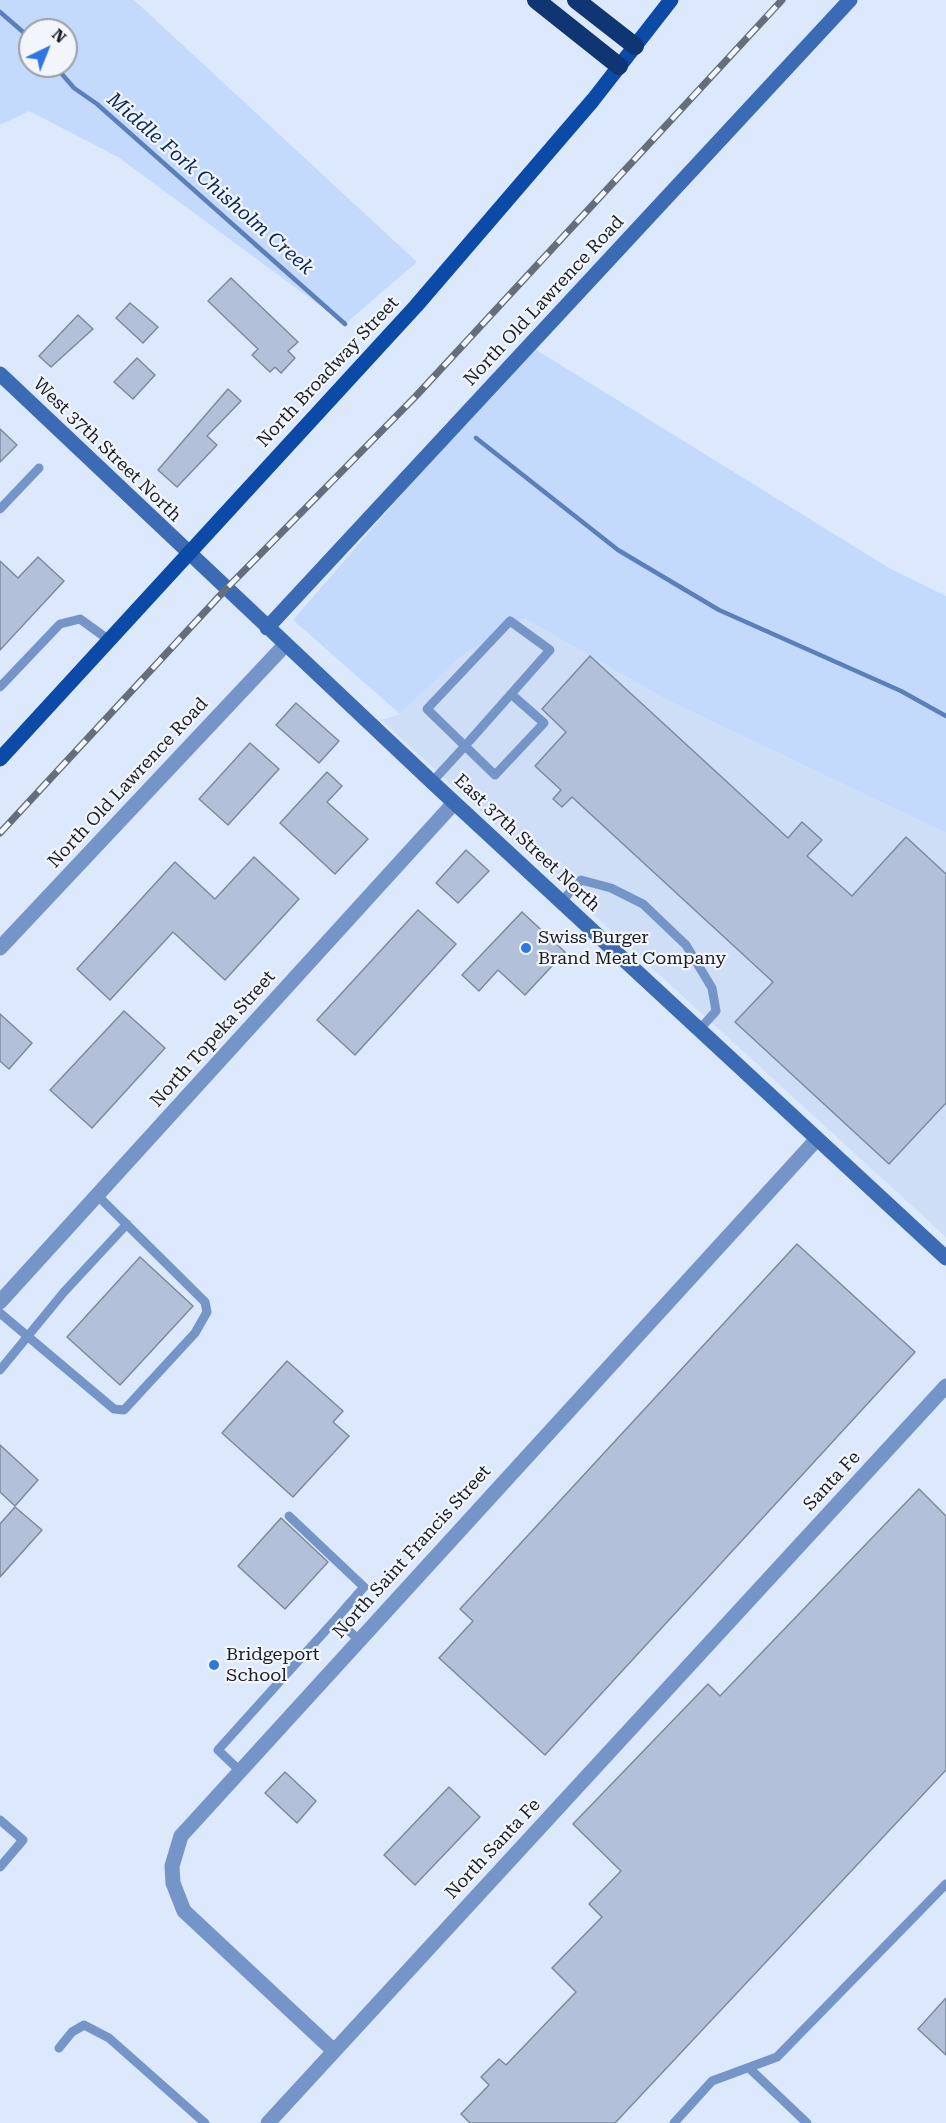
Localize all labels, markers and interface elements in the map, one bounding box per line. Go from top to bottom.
north arrow [18,18,78,78]
text: N [48,25,70,47]
water label: Middle Fork Chisholm Creek [102,88,318,280]
street label: North Old Lawrence Road [459,211,629,391]
street label: North Broadway Street [253,292,403,452]
street label: West 37th Street North [28,374,186,526]
street label: North Old Lawrence Road [43,693,213,873]
street label: East 37th Street North [450,770,604,916]
place label: Swiss Burger Brand Meat Company [538,927,726,970]
marker: Swiss Burger Brand Meat Company [519,941,533,955]
street label: North Topeka Street [146,966,280,1112]
street label: Santa Fe [799,1447,865,1515]
street label: North Saint Francis Street [329,1461,495,1643]
place label: Bridgeport School [226,1644,320,1686]
marker: Bridgeport School [207,1658,221,1672]
street label: North Santa Fe [441,1794,545,1904]

